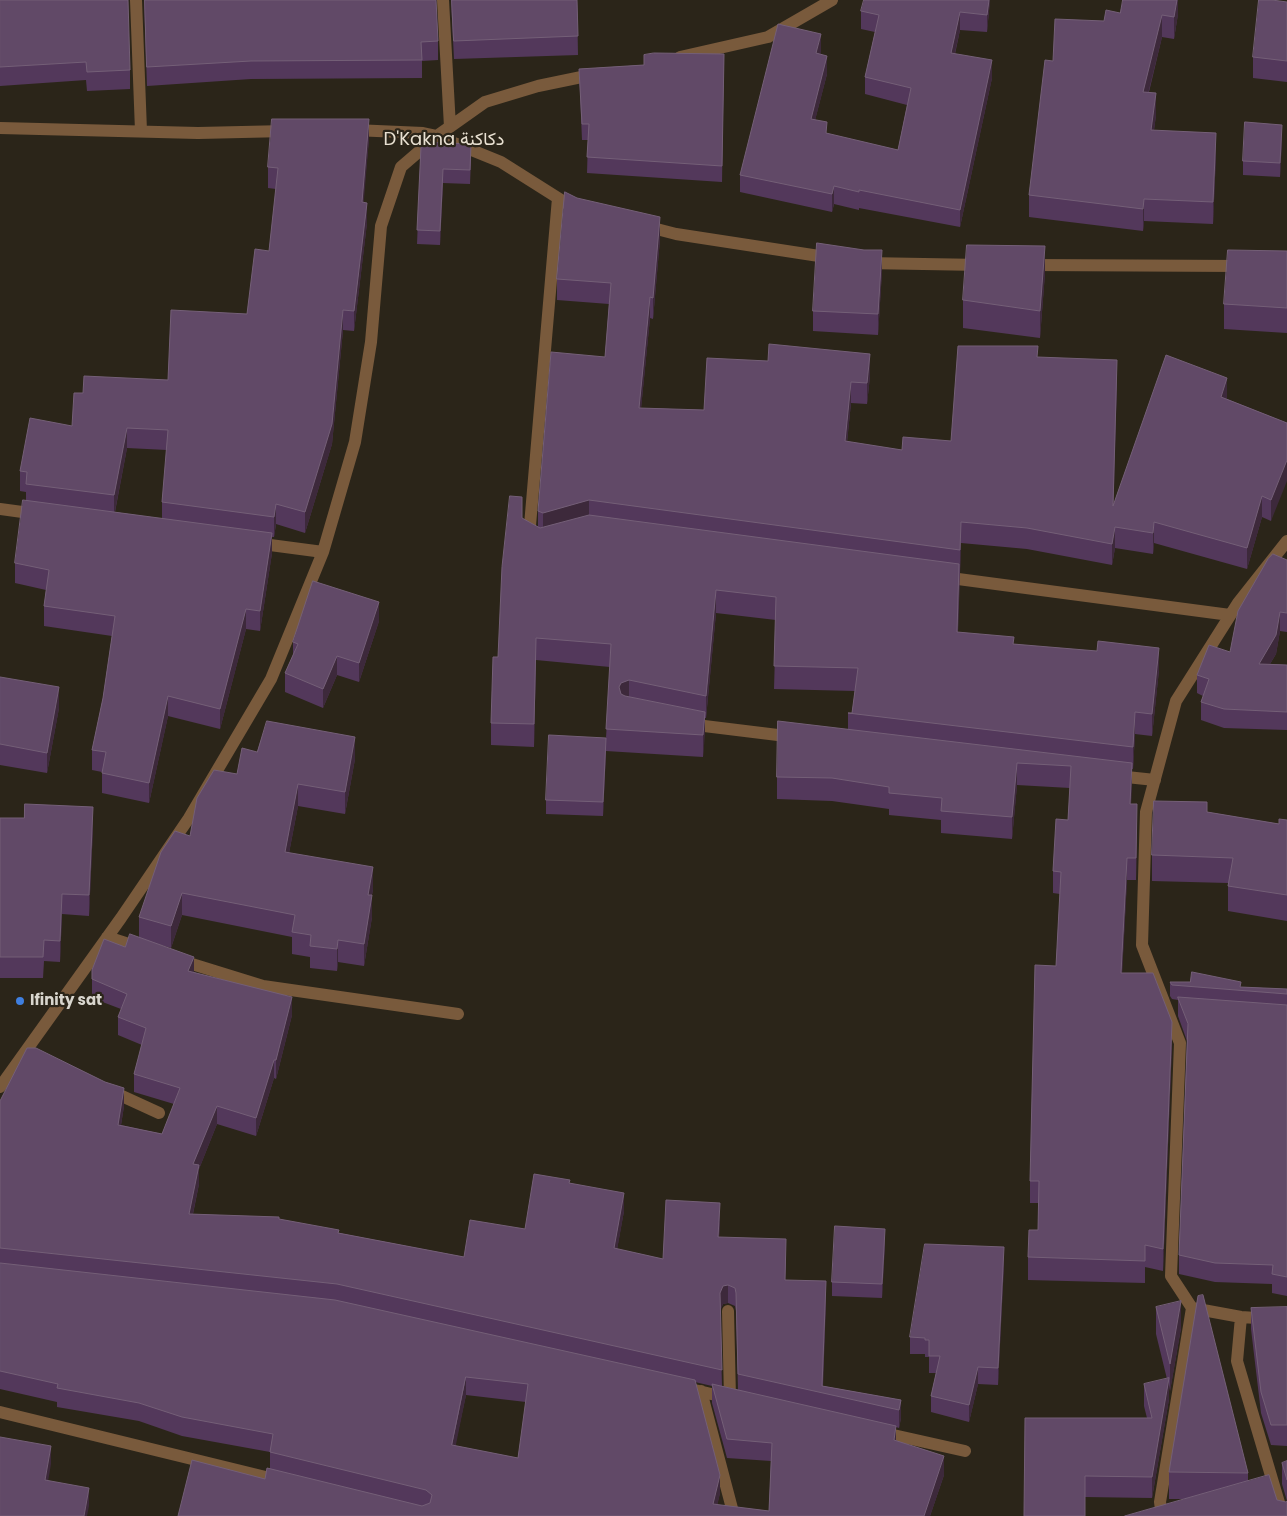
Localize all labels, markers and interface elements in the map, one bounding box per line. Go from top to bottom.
district label: D'Kakna دكاكنة [384,129,504,151]
place label: Ifinity sat [30,992,102,1010]
marker: Ifinity sat [14,995,26,1007]

